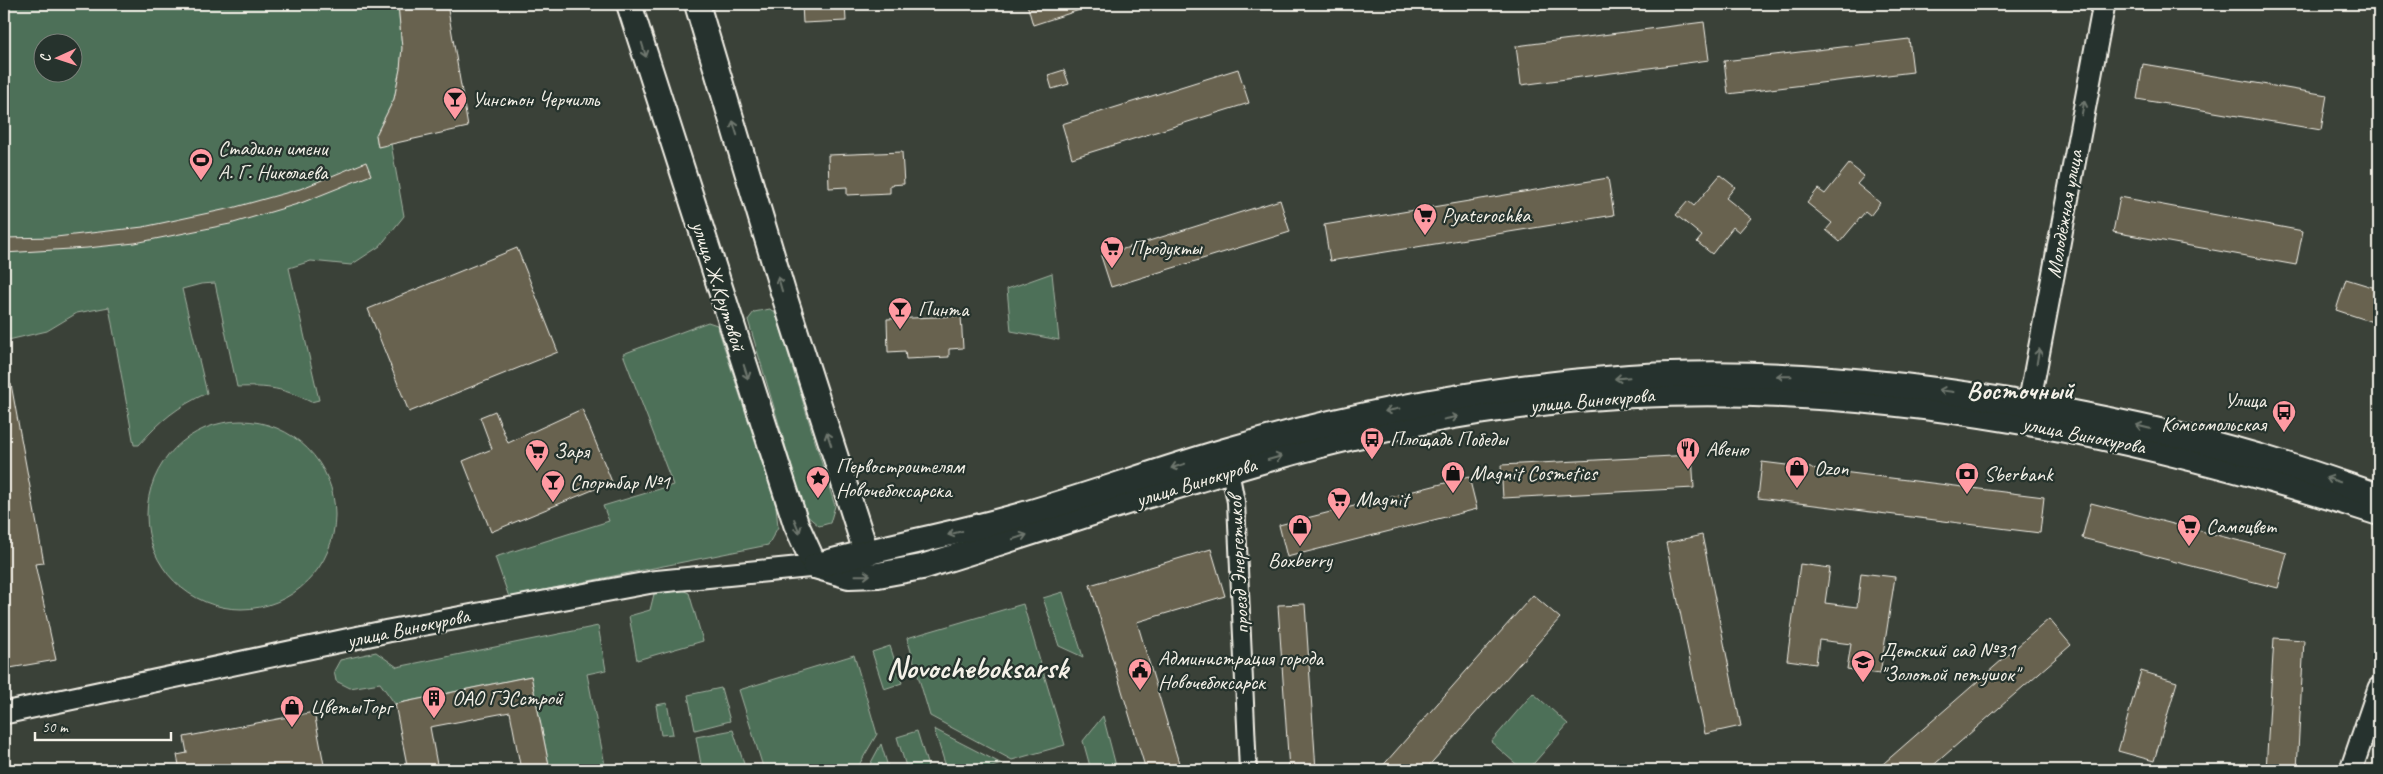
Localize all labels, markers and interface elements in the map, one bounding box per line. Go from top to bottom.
north arrow [32,32,82,82]
one-way arrow [640,42,650,58]
text: С [37,53,54,63]
bar icon: Уинстон Черчилль [442,86,468,120]
place label: Уинстон Черчилль [472,86,601,112]
one-way arrow [2079,100,2089,116]
one-way arrow [729,120,739,136]
place label: Стадион имени А. Г. Николаева [218,135,330,185]
street label: Молодёжная улица [2040,146,2088,280]
sports icon: Стадион имени А. Г. Николаева [188,147,214,181]
supermarket icon: Pyaterochka [1412,202,1438,236]
place label: Pyaterochka [1442,202,1532,228]
street label: улица Ж.Крутовой [685,216,753,355]
supermarket icon: Продукты [1099,235,1125,269]
place label: Продукты [1130,235,1203,261]
one-way arrow [775,276,785,292]
bar icon: Пинта [887,296,913,330]
place label: Пинта [918,296,970,322]
one-way arrow [2033,349,2043,365]
one-way arrow [742,363,752,379]
one-way arrow [1777,371,1793,381]
one-way arrow [1614,373,1630,383]
district label: Восточный [1967,374,2075,407]
street label: улица Винокурова [1527,381,1657,419]
one-way arrow [1938,386,1954,396]
place label: Улица Комсомольская [2161,387,2268,437]
bus stop icon: Улица Комсомольская [2271,399,2297,433]
one-way arrow [1384,406,1400,415]
street label: улица Винокурова [2018,410,2149,460]
one-way arrow [1442,412,1458,422]
one-way arrow [2135,422,2151,432]
bus stop icon: Площадь Победы [1359,426,1385,460]
place label: Площадь Победы [1390,426,1509,452]
one-way arrow [824,431,833,447]
restaurant icon: Авеню [1675,436,1701,470]
place label: Авеню [1706,436,1750,462]
supermarket icon: Заря [524,438,550,472]
place label: Заря [554,438,591,464]
street label: улица Винокурова [1131,451,1261,513]
one-way arrow [1267,452,1283,462]
place label: Первостроителям Новочебоксарска [836,453,966,503]
shop icon: Ozon [1784,455,1810,489]
place label: Ozon [1814,455,1849,481]
shop icon: Magnit Cosmetics [1440,460,1466,494]
place label: Magnit Cosmetics [1470,460,1599,486]
bank icon: Sberbank [1954,461,1980,495]
place label: Sberbank [1984,461,2054,487]
one-way arrow [1171,462,1186,471]
place icon: Первостроителям Новочебоксарска [805,465,831,499]
bar icon: Спортбар №1 [540,469,566,503]
place label: Спортбар №1 [570,469,672,495]
one-way arrow [2325,475,2341,485]
supermarket icon: Magnit [1326,486,1352,520]
place label: Magnit [1356,486,1411,512]
street label: проезд Энергетиков [1221,491,1255,635]
shop icon: Boxberry [1287,513,1313,547]
supermarket icon: Самоцвет [2176,513,2202,547]
place label: Самоцвет [2206,513,2277,539]
one-way arrow [793,518,802,533]
one-way arrow [948,529,964,538]
one-way arrow [1012,532,1027,541]
place label: Boxberry [1268,547,1334,573]
one-way arrow [854,570,870,580]
street label: улица Винокурова [342,602,473,654]
place label: Детский сад №31 "Золотой петушок" [1880,637,2023,687]
place label: Администрация города Новочебоксарск [1158,645,1325,695]
district label: Novocheboksarsk [886,648,1070,687]
school or university icon: Детский сад №31 "Золотой петушок" [1850,649,1876,683]
public building icon: Администрация города Новочебоксарск [1127,657,1153,691]
building icon: ОАО ГЭСстрой [421,685,447,719]
place label: ОАО ГЭСстрой [452,685,564,711]
shop icon: ЦветыТорг [279,694,305,728]
place label: ЦветыТорг [310,694,395,720]
scale bar [35,709,171,741]
text: 50 m [42,718,69,737]

